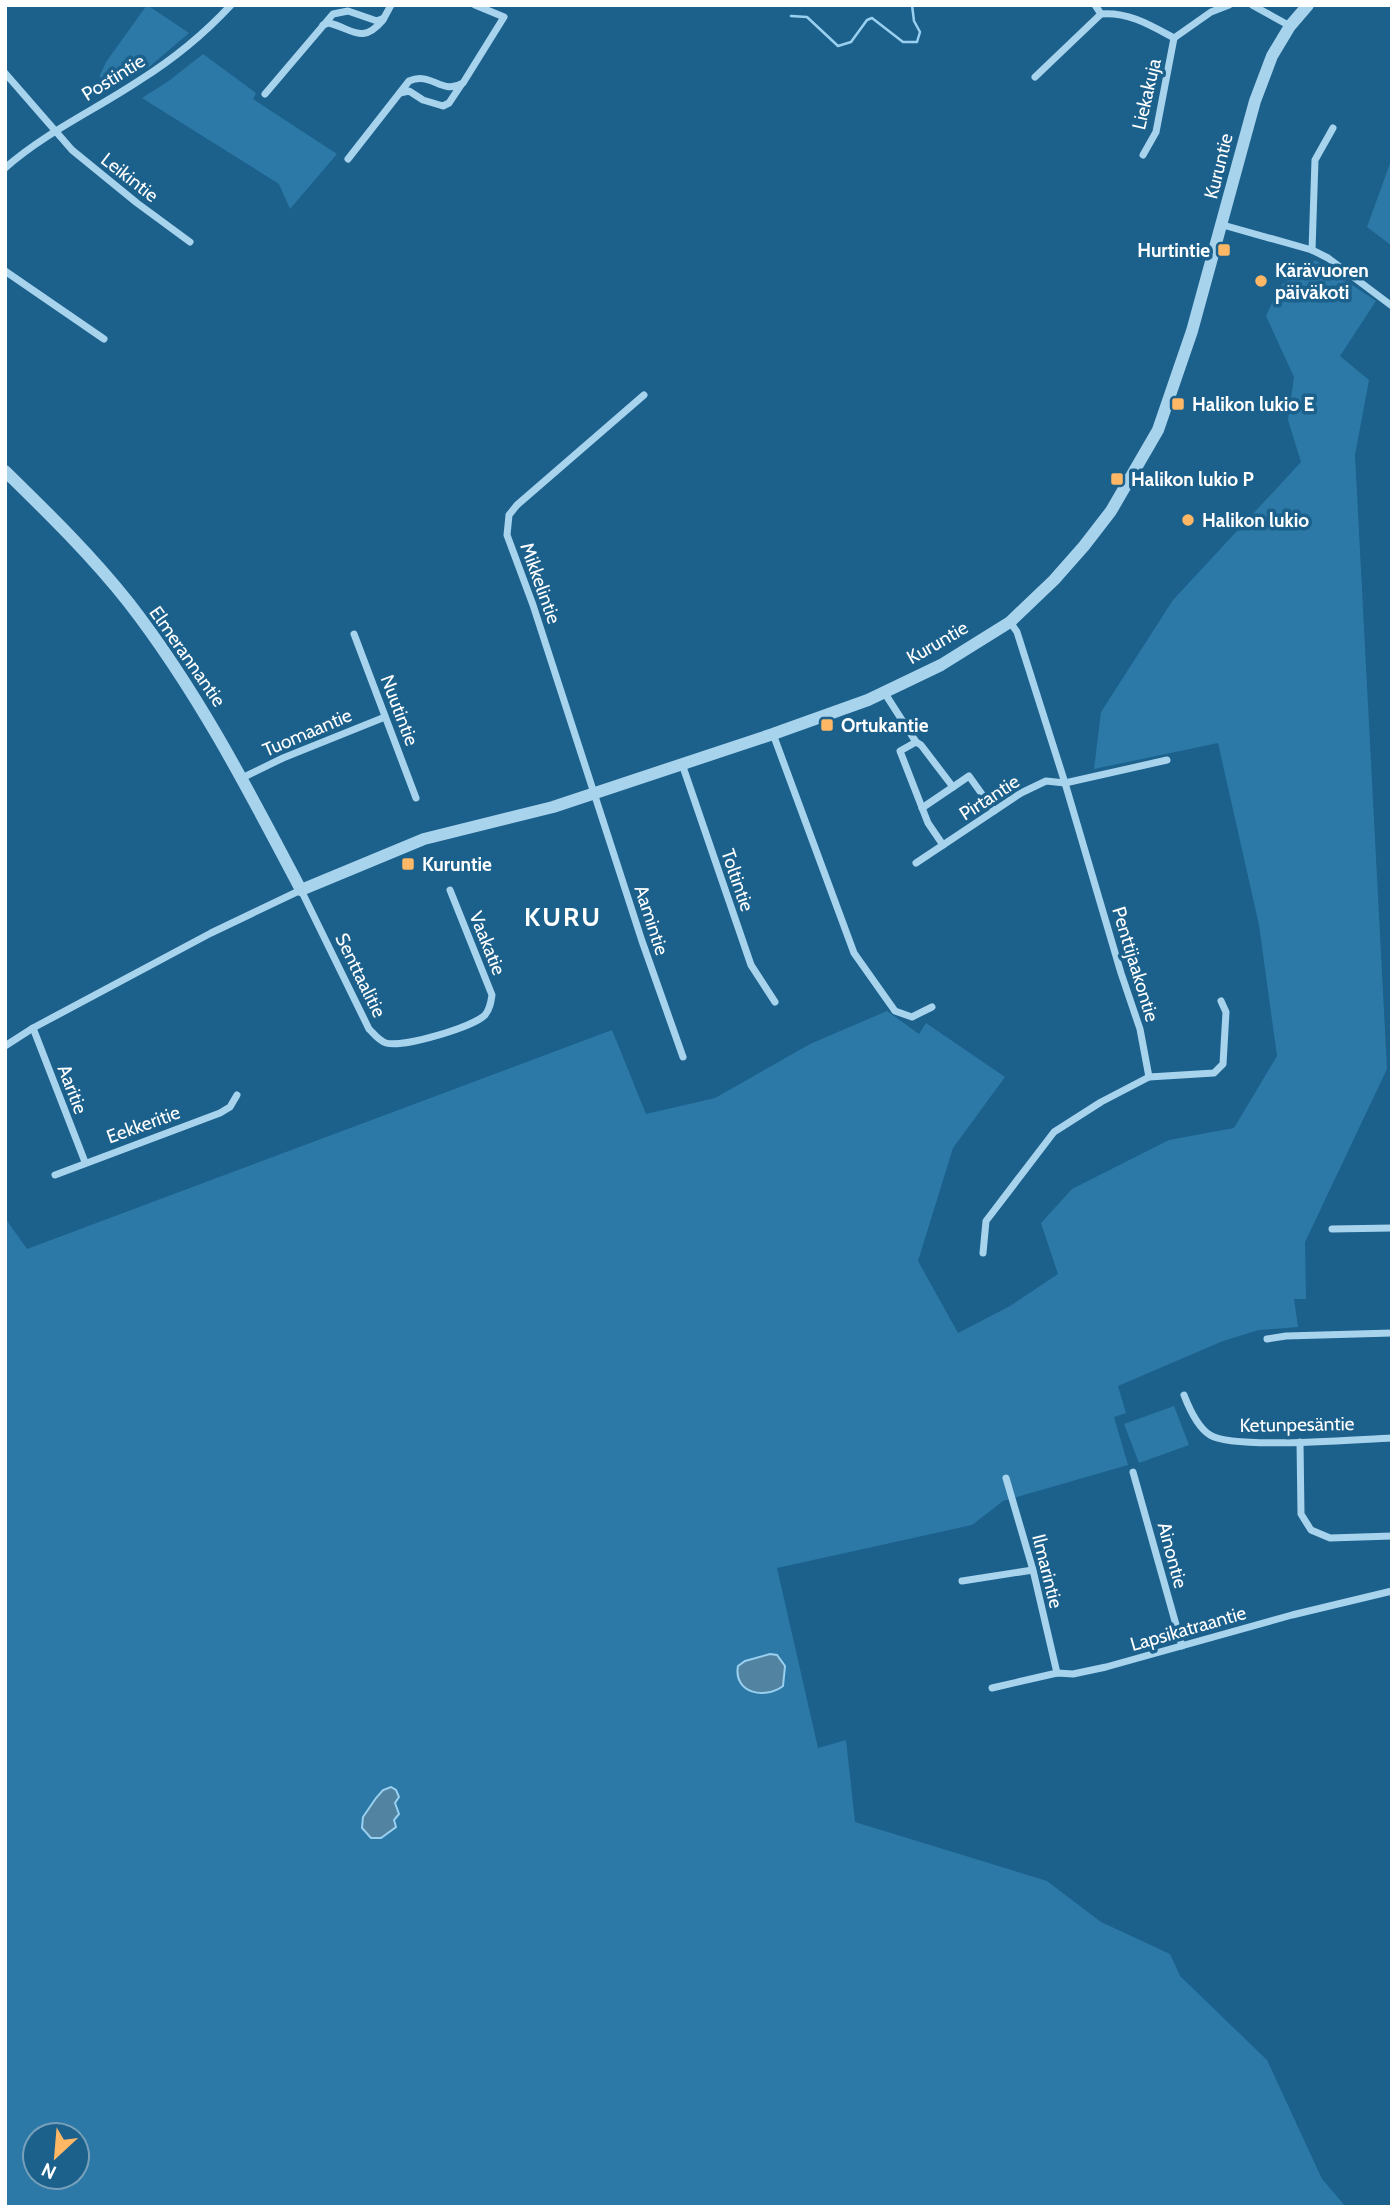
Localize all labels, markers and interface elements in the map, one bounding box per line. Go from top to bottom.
street label: Postintie [77,49,149,106]
street label: Liekakuja [1127,56,1166,132]
street label: Kuruntie [1199,131,1238,201]
street label: Leikintie [97,148,163,207]
place label: Hurtintie [1137,239,1210,262]
marker: Hurtintie [1216,242,1232,258]
place label: Kärävuoren päiväkoti [1275,259,1369,304]
marker: Kärävuoren päiväkoti [1253,273,1269,289]
place label: Halikon lukio E [1192,393,1314,416]
marker: Halikon lukio E [1170,396,1186,412]
place label: Halikon lukio P [1131,468,1254,491]
marker: Halikon lukio P [1109,471,1125,487]
place label: Halikon lukio [1202,509,1309,532]
marker: Halikon lukio [1180,512,1196,528]
street label: Mikkelintie [515,539,566,627]
street label: Elmerannantie [145,602,231,711]
street label: Kuruntie [903,616,972,669]
street label: Nuutintie [376,671,424,749]
street label: Tuomaantie [259,703,355,761]
place label: Ortukantie [841,714,929,737]
marker: Ortukantie [819,717,835,733]
street label: Pirtantie [955,769,1024,825]
street label: Toltintie [716,846,759,915]
place label: Kuruntie [422,853,492,876]
marker: Kuruntie [400,856,416,872]
street label: Aamintie [629,882,674,958]
district label: KURU [524,901,602,933]
street label: Penttijaakontie [1107,904,1164,1025]
street label: Vaakatie [464,908,511,979]
street label: Senttaalitie [330,929,391,1021]
street label: Aaritie [53,1061,93,1117]
street label: Eekkeritie [103,1100,183,1148]
street label: Ketunpesäntie [1239,1412,1355,1437]
street label: Ainontie [1153,1520,1192,1591]
street label: Ilmarintie [1027,1532,1068,1611]
street label: Lapsikatraantie [1127,1601,1249,1656]
north arrow [21,2121,91,2191]
text: N [38,2158,60,2184]

